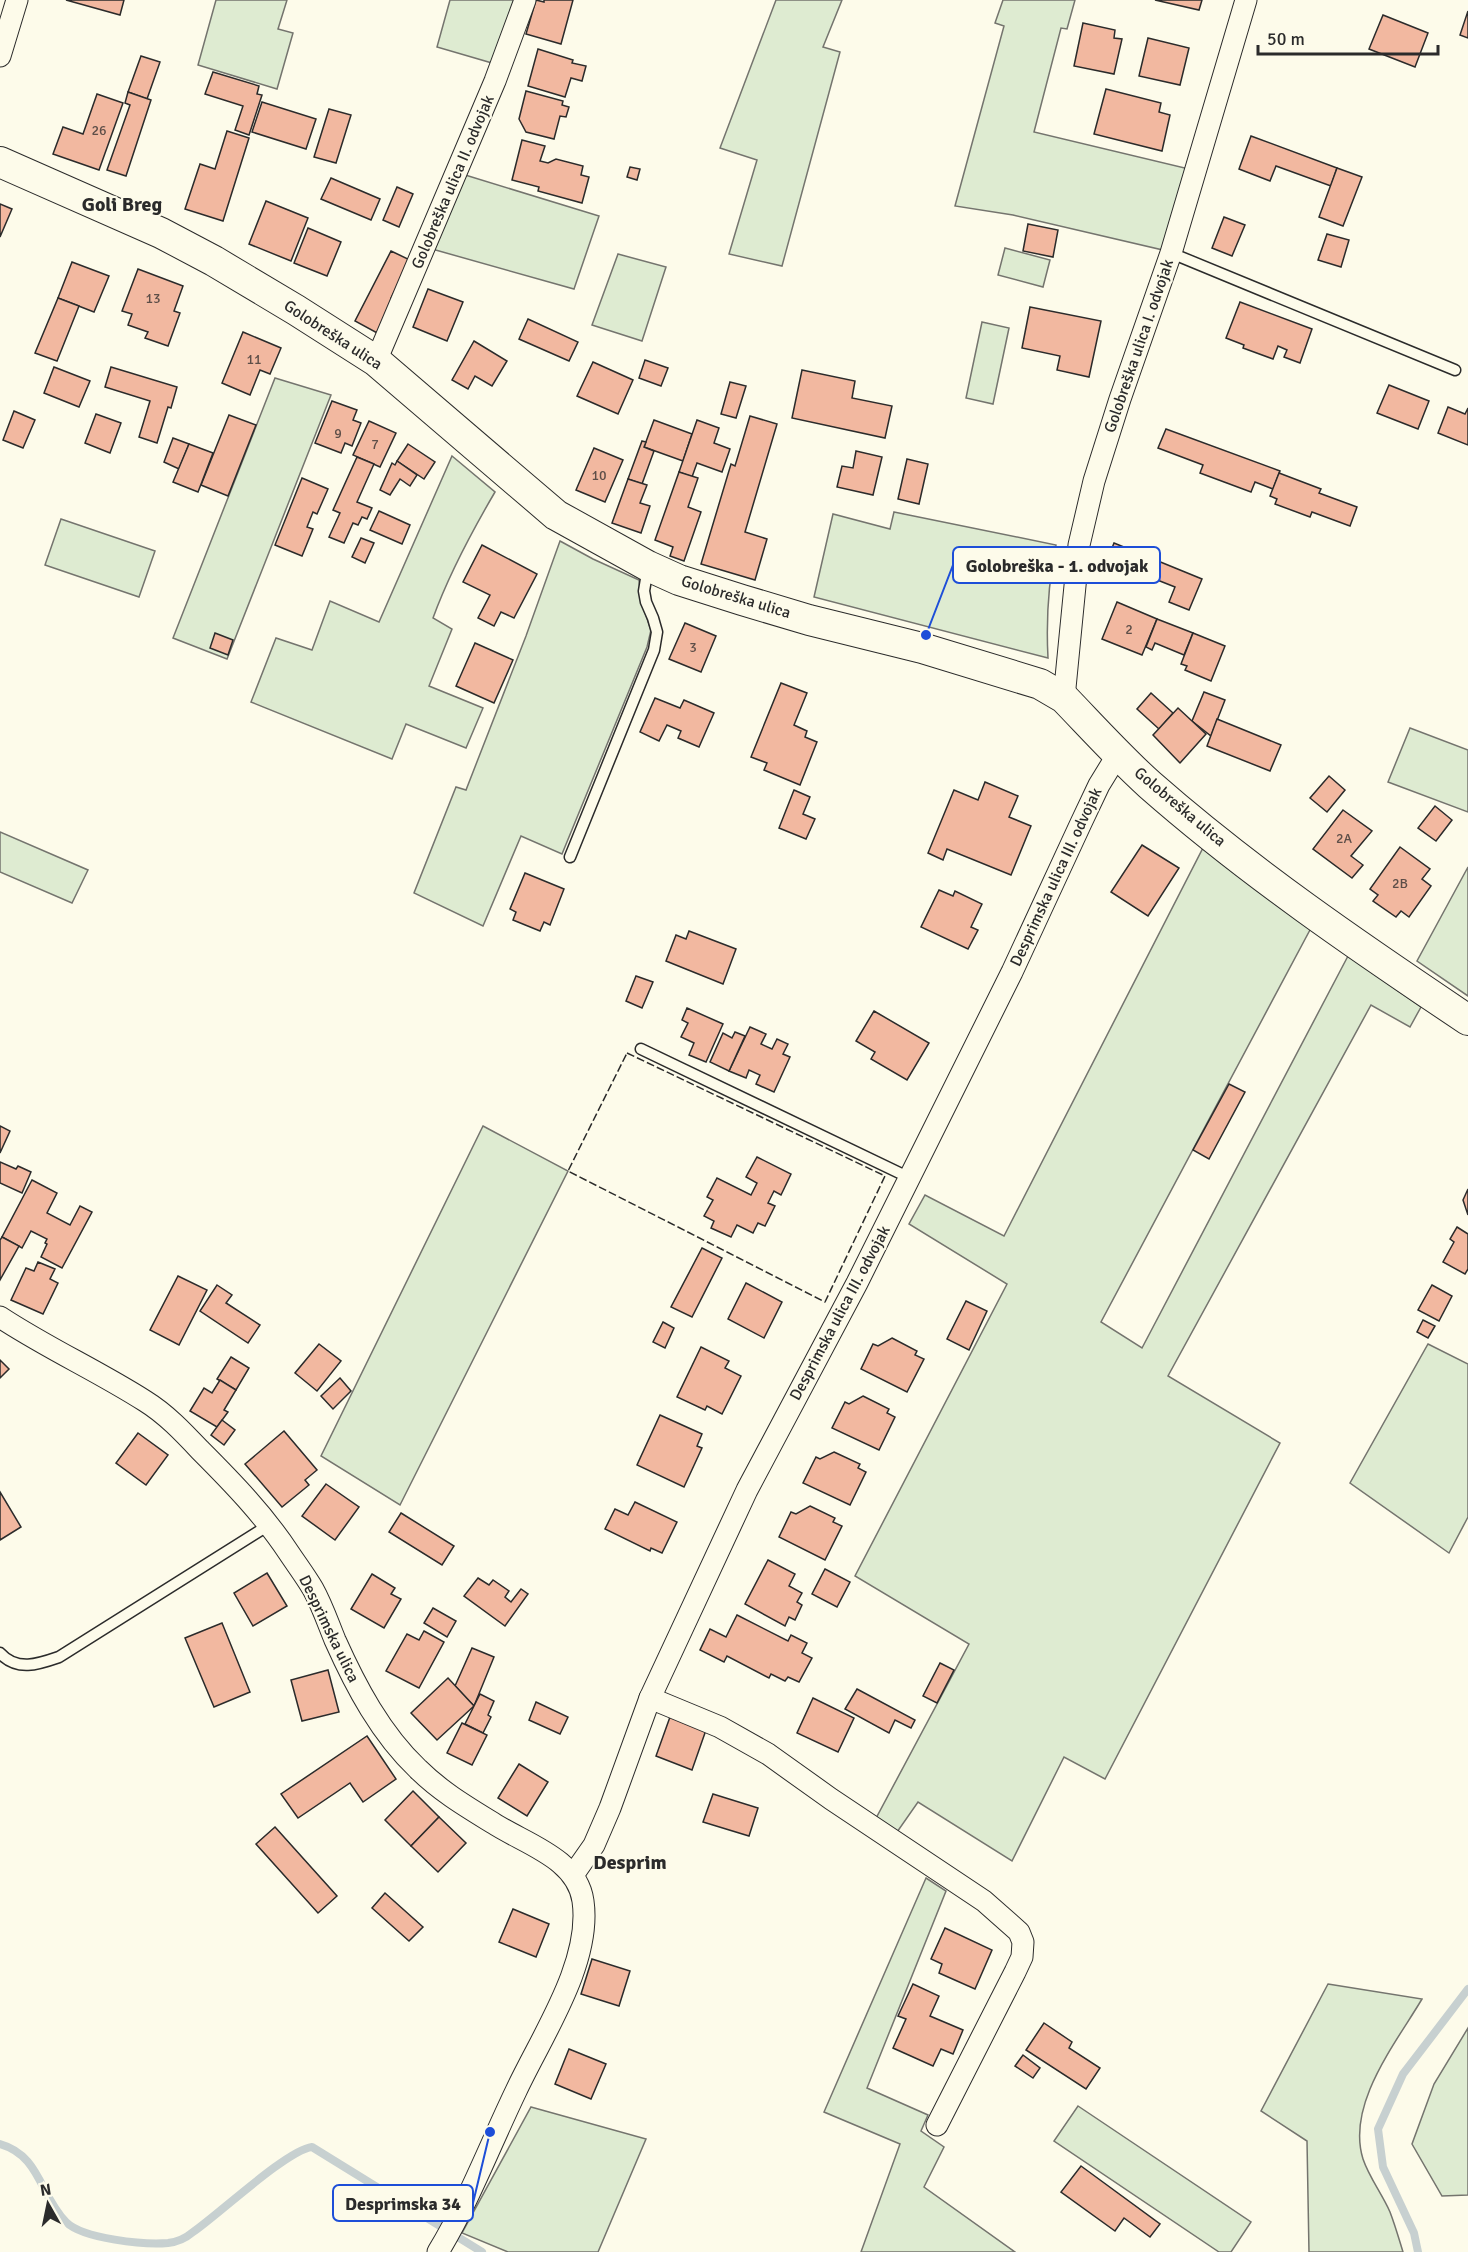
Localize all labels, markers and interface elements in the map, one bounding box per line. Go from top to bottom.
scale bar [1258,18,1438,56]
text: 50 m [1267,28,1305,50]
street label: Golobreška ulica II. odvojak [407,92,499,272]
house number: 26 [91,122,107,139]
district label: Goli Breg [82,192,162,217]
street label: Golobreška ulica I. odvojak [1100,257,1178,435]
house number: 13 [145,290,161,307]
street label: Golobreška ulica [280,296,386,374]
house number: 11 [246,351,262,368]
house number: 9 [334,425,342,442]
house number: 7 [371,436,379,453]
house number: 10 [591,467,607,484]
callout: Golobreška - 1. odvojak [953,547,1160,583]
text: Golobreška - 1. odvojak [966,555,1149,577]
street label: Golobreška ulica [679,571,793,623]
house number: 2 [1125,621,1133,638]
house number: 3 [689,639,697,656]
street label: Golobreška ulica [1130,763,1230,851]
street label: Desprimska ulica III. odvojak [1006,784,1106,970]
house number: 2A [1336,830,1352,847]
house number: 2B [1392,875,1408,892]
street label: Desprimska ulica III. odvojak [785,1222,895,1404]
street label: Desprimska ulica [294,1572,364,1686]
district label: Desprim [593,1850,667,1875]
north arrow [18,2174,78,2234]
text: N [39,2179,53,2201]
callout: Desprimska 34 [333,2185,473,2221]
text: Desprimska 34 [345,2193,461,2215]

